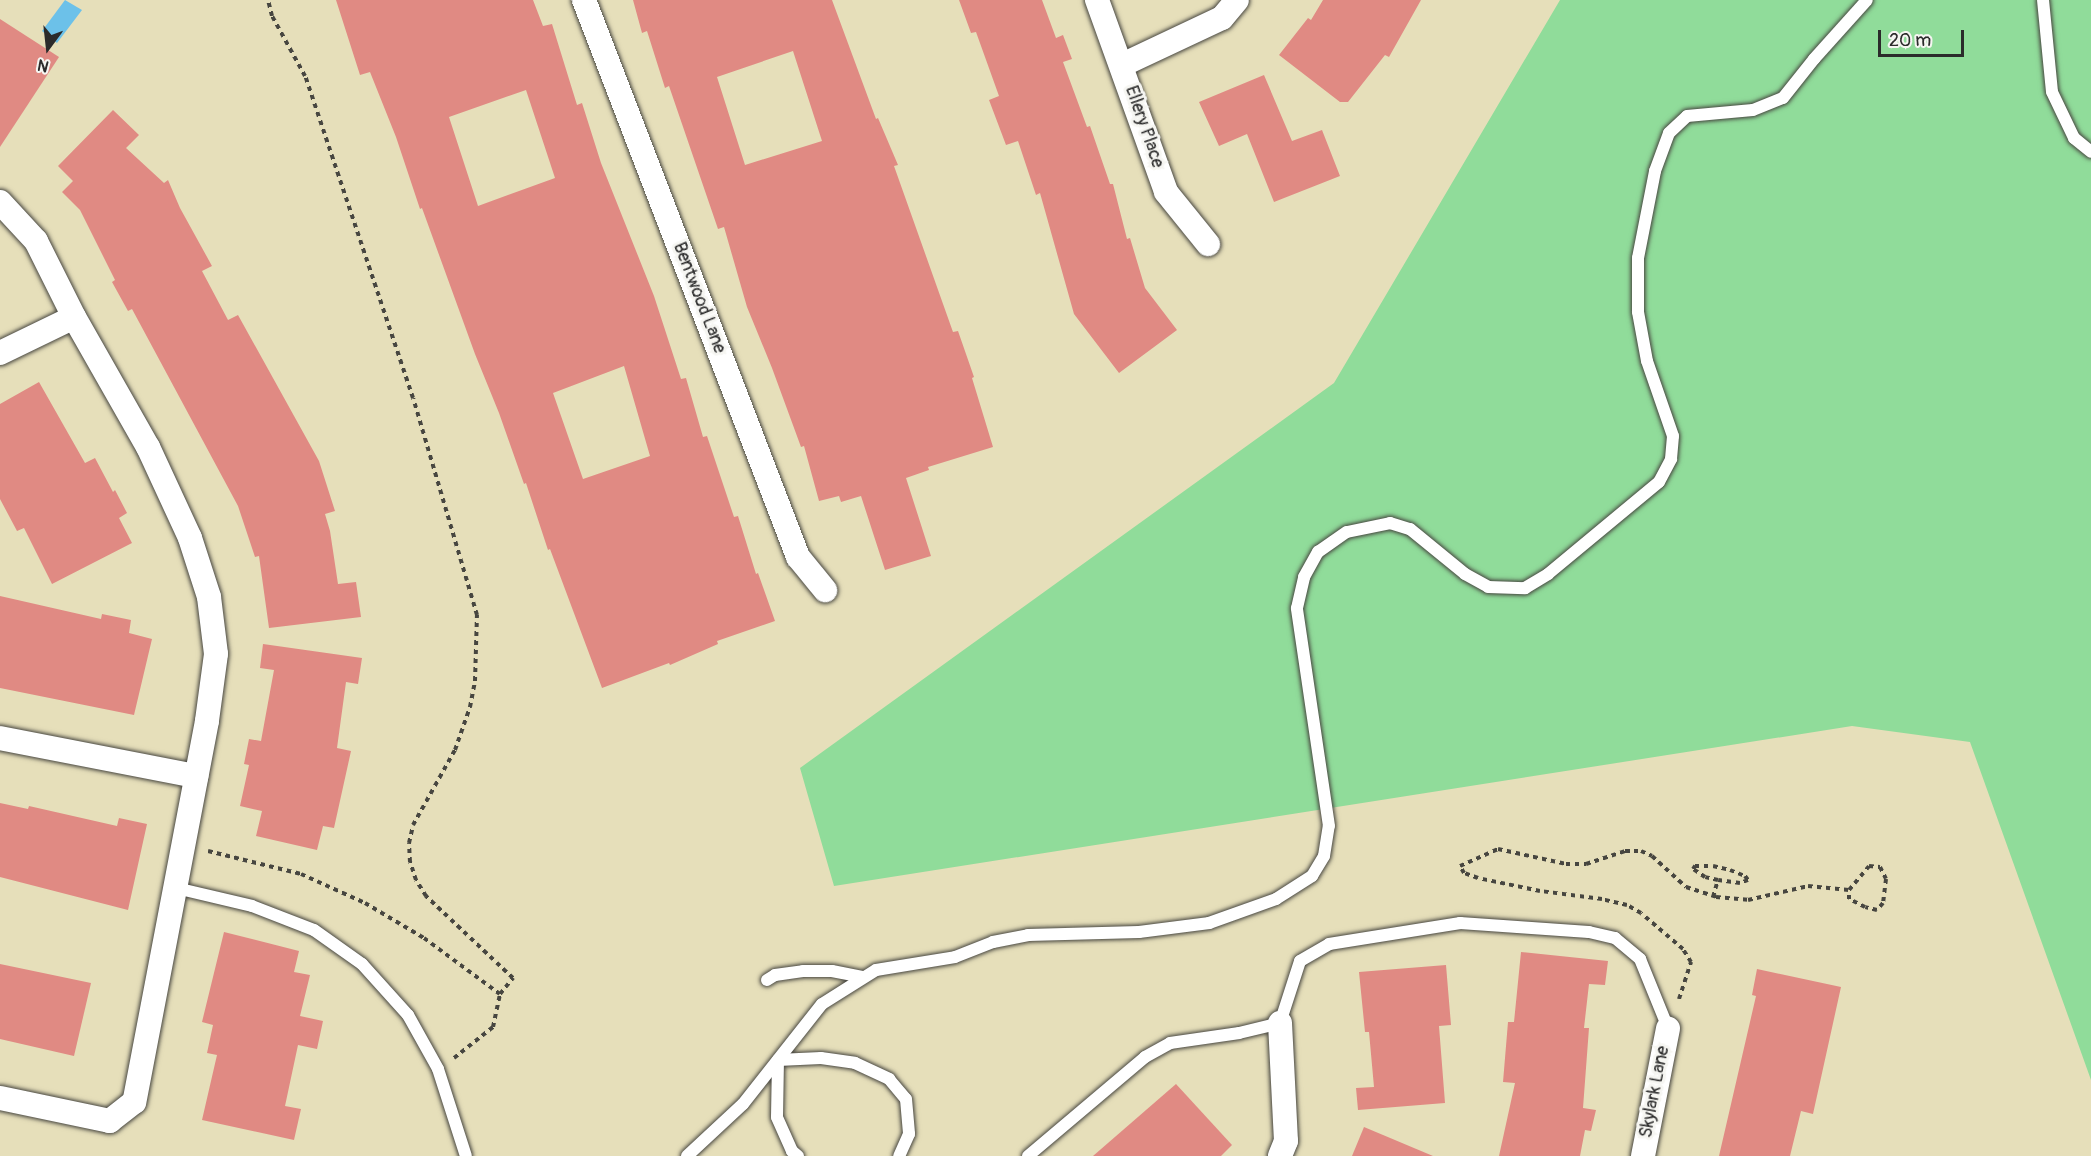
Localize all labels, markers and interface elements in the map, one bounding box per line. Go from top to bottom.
north arrow [18,18,78,78]
scale bar [1881,18,1966,56]
text: 20 m [1889,29,1931,52]
text: N [36,54,51,76]
street label: Ellery Place [1120,83,1168,171]
street label: Bentwood Lane [668,239,730,357]
street label: Skylark Lane [1636,1044,1674,1140]

